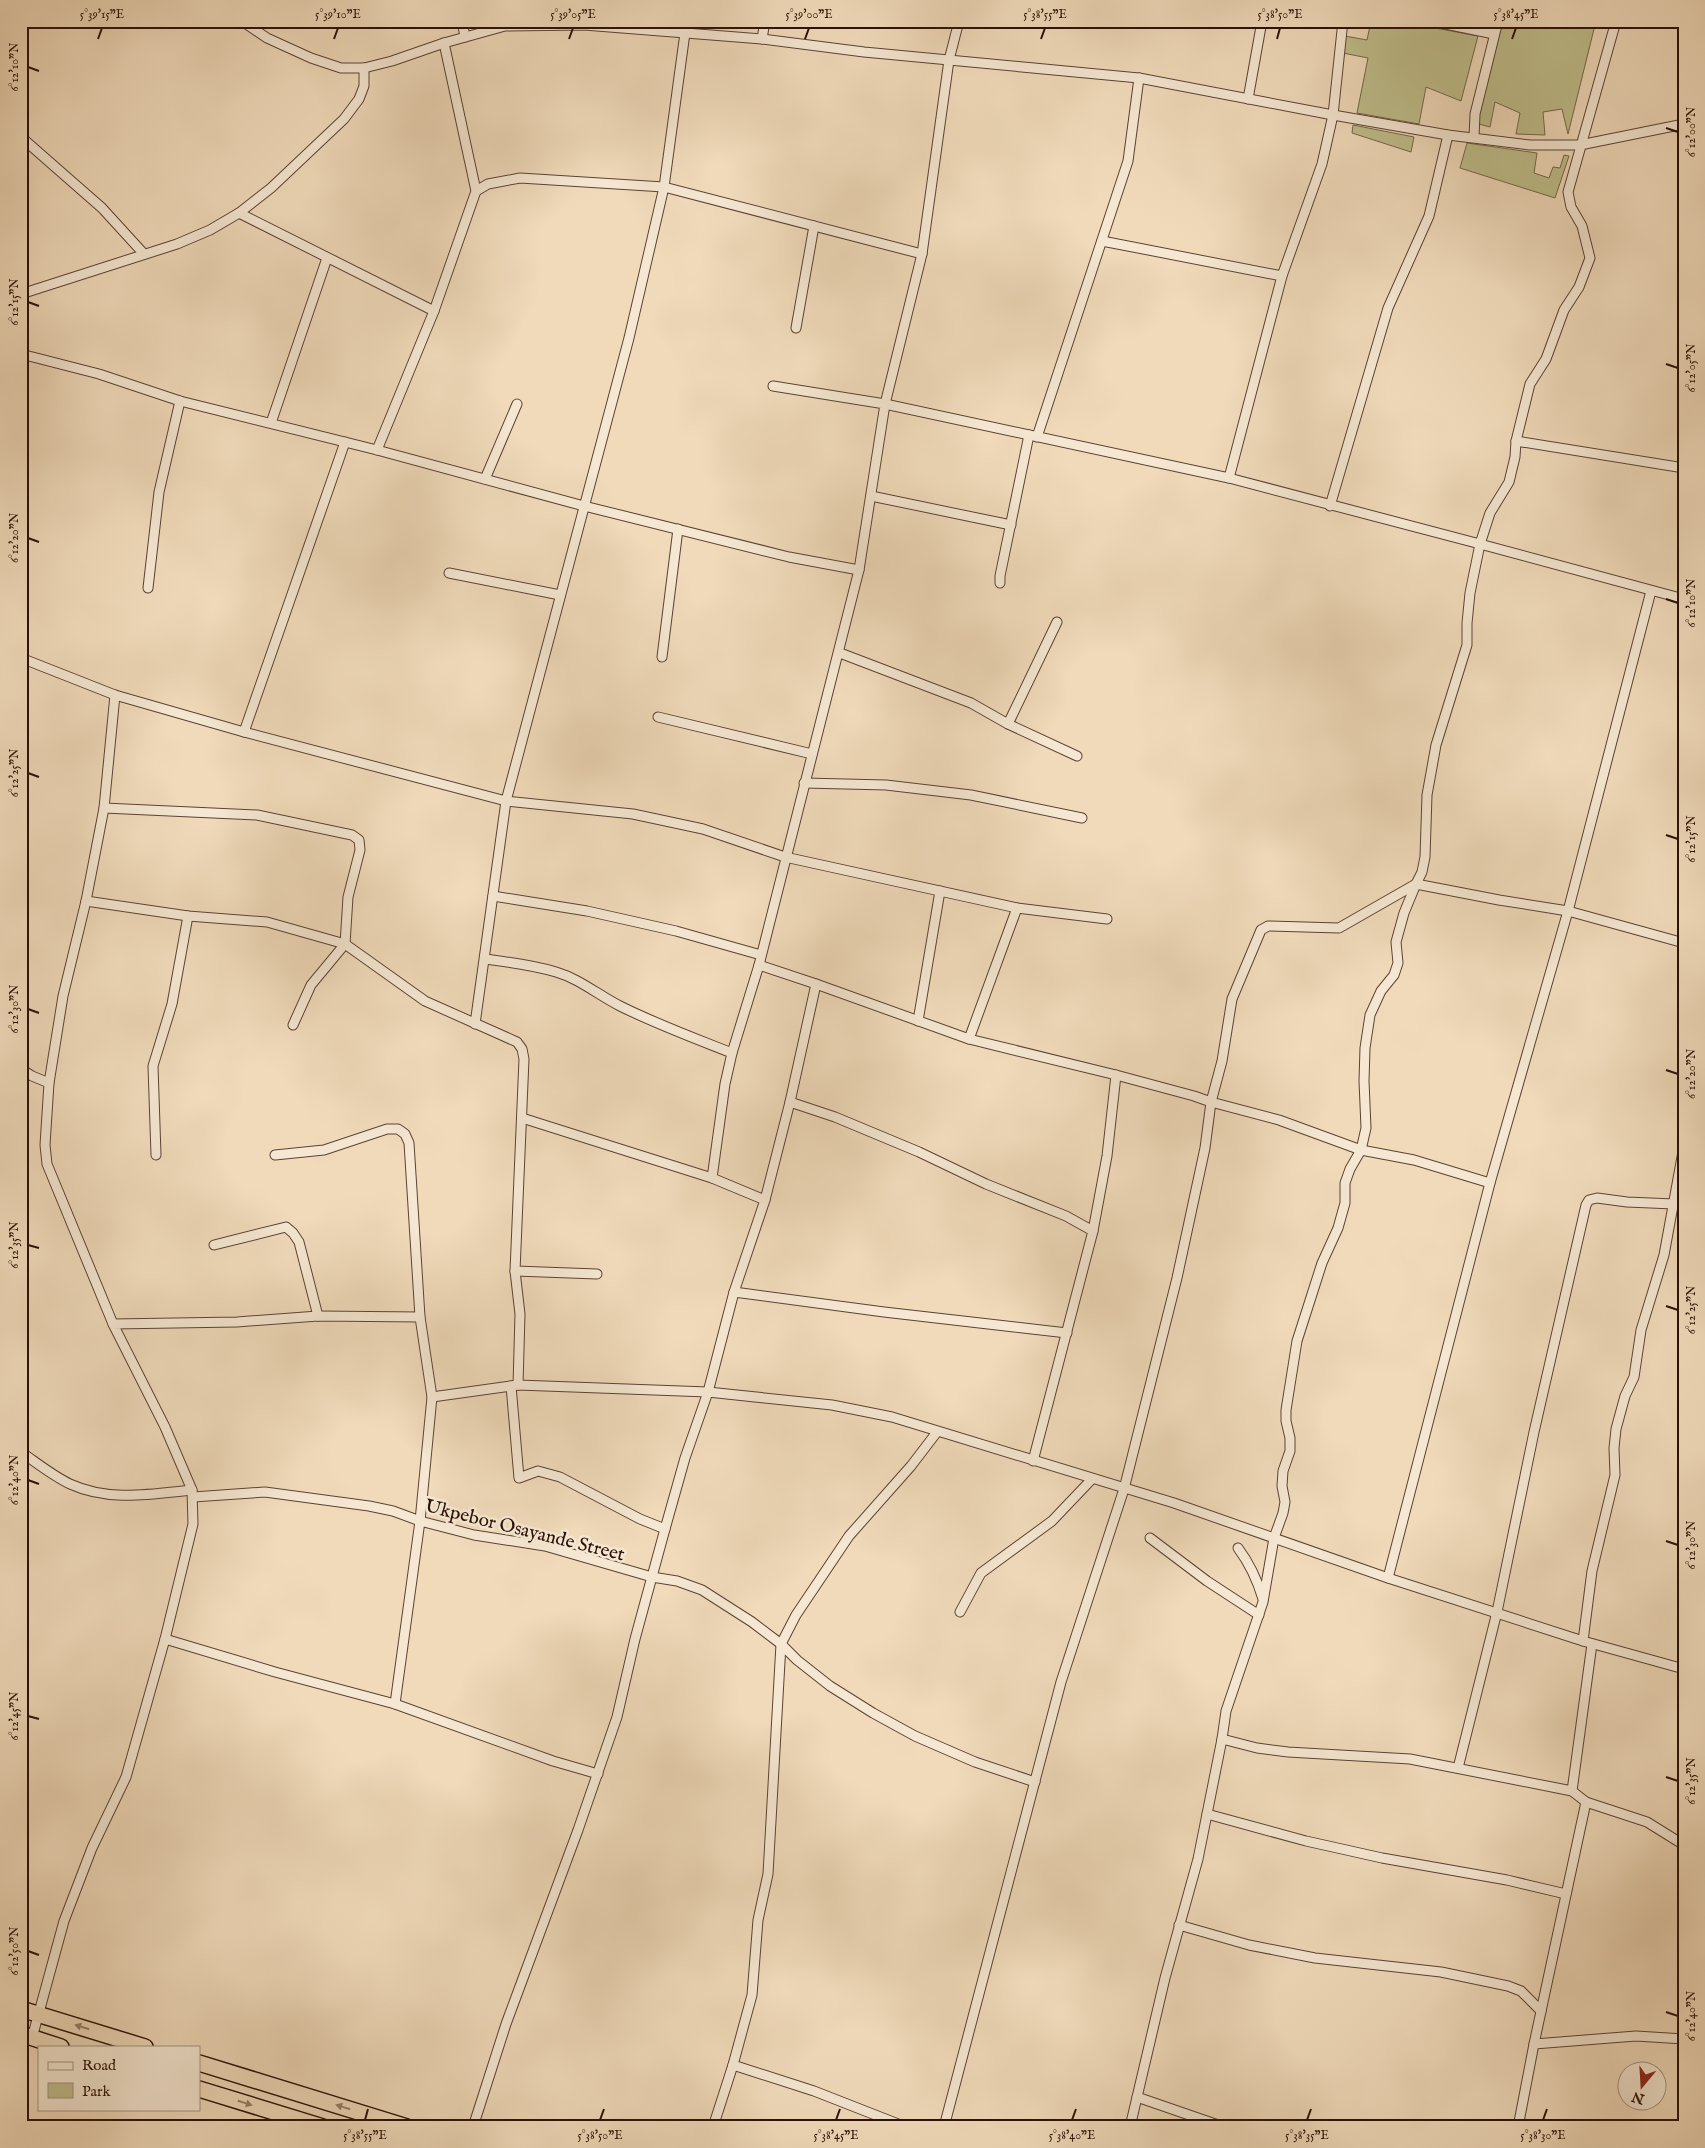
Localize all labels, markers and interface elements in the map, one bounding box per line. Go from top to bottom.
text: 5°39'15"E [80,7,124,22]
text: 5°39'10"E [315,7,361,22]
text: 5°39'05"E [550,7,596,22]
text: 5°39'00"E [785,7,833,22]
text: 5°38'55"E [1023,7,1067,22]
text: 5°38'50"E [1257,7,1303,22]
text: 5°38'45"E [1493,7,1539,22]
text: 6°12'10"N [7,42,22,91]
text: 6°12'00"N [1684,106,1699,157]
text: 6°12'15"N [7,278,22,326]
text: 6°12'05"N [1684,343,1699,392]
text: 6°12'20"N [7,512,22,563]
text: 6°12'10"N [1684,578,1699,627]
text: 6°12'25"N [7,748,22,797]
text: 6°12'15"N [1684,815,1699,863]
text: 6°12'30"N [7,984,22,1034]
text: 6°12'20"N [1684,1048,1699,1099]
text: 6°12'35"N [7,1221,22,1269]
text: 6°12'25"N [1684,1285,1699,1334]
text: 6°12'40"N [7,1454,22,1505]
street label: Ukpebor Osayande Street [422,1495,627,1567]
text: 6°12'30"N [1684,1520,1699,1570]
text: 6°12'45"N [7,1691,22,1740]
text: 6°12'35"N [1684,1757,1699,1805]
text: 6°12'50"N [7,1926,22,1975]
text: 6°12'40"N [1684,1990,1699,2041]
one-way arrow [74,2023,89,2031]
legend [38,2046,200,2110]
text: Road [82,2056,117,2075]
north arrow [1618,2060,1668,2110]
text: Park [82,2082,112,2101]
text: N [1630,2087,1648,2108]
one-way arrow [238,2100,253,2107]
one-way arrow [336,2103,351,2111]
text: 5°38'55"E [343,2128,387,2143]
text: 5°38'50"E [577,2128,623,2143]
text: 5°38'45"E [813,2128,859,2143]
text: 5°38'40"E [1049,2128,1095,2143]
text: 5°38'35"E [1285,2128,1329,2143]
text: 5°38'30"E [1520,2128,1566,2143]

